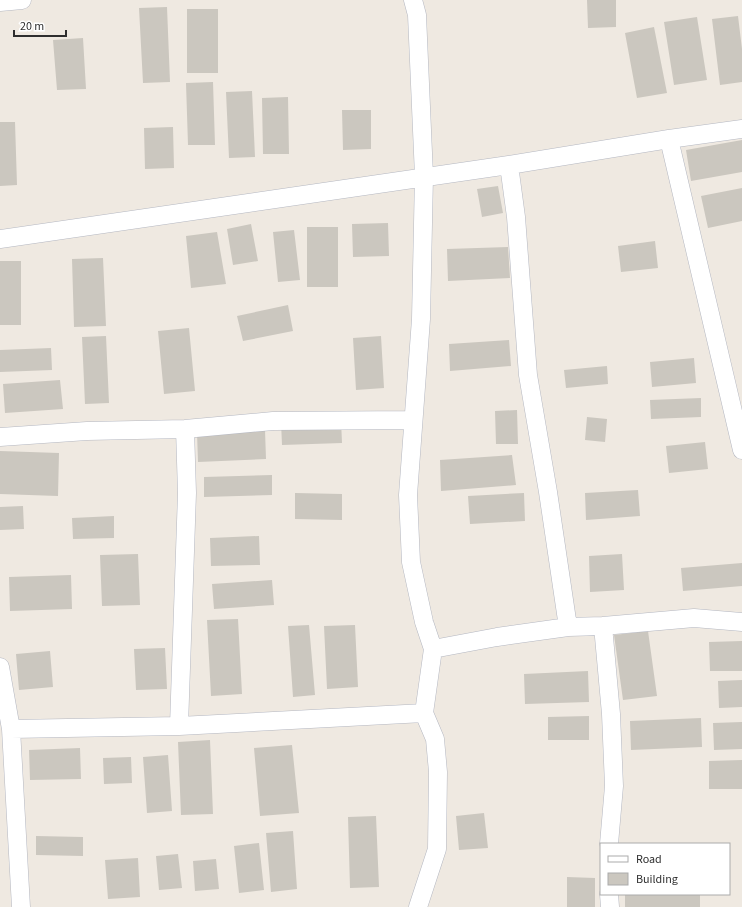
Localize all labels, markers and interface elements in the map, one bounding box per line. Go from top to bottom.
scale bar [14,12,66,38]
text: 20 m [20,18,44,35]
legend [600,843,730,895]
text: Road [636,851,662,868]
text: Building [636,871,678,888]

